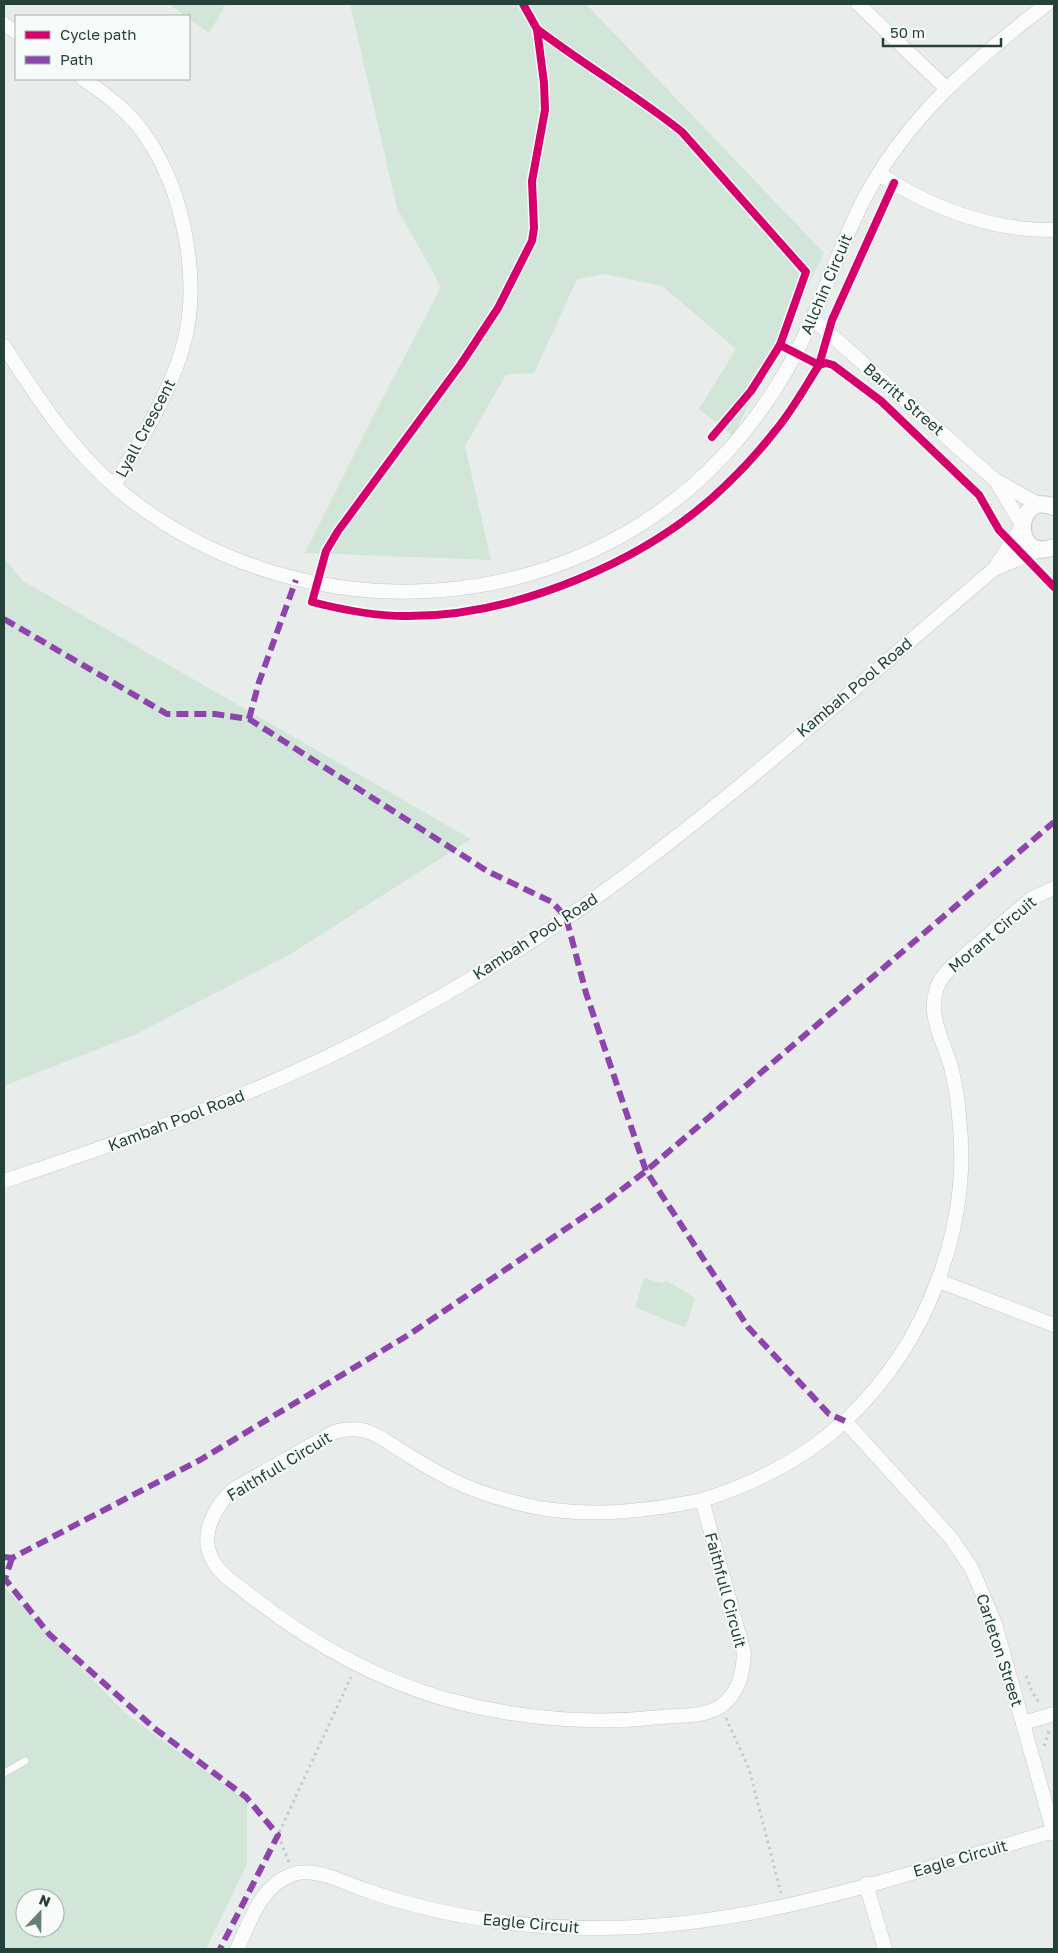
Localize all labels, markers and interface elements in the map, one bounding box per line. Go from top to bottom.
legend [15,15,190,80]
scale bar [883,15,1000,47]
text: 50 m [890,23,925,41]
text: Cycle path [60,25,136,43]
text: Path [60,50,93,68]
street label: Allchin Circuit [796,231,856,337]
street label: Barritt Street [860,358,948,440]
street label: Lyall Crescent [111,375,179,481]
street label: Kambah Pool Road [792,633,916,741]
street label: Kambah Pool Road [469,888,601,984]
street label: Morant Circuit [944,891,1040,977]
street label: Kambah Pool Road [105,1085,247,1155]
street label: Faithfull Circuit [223,1427,335,1505]
street label: Faithfull Circuit [701,1530,751,1650]
street label: Carleton Street [972,1591,1028,1709]
street label: Eagle Circuit [911,1835,1009,1881]
north arrow [15,1888,65,1938]
text: N [37,1891,53,1910]
street label: Eagle Circuit [482,1909,580,1937]

